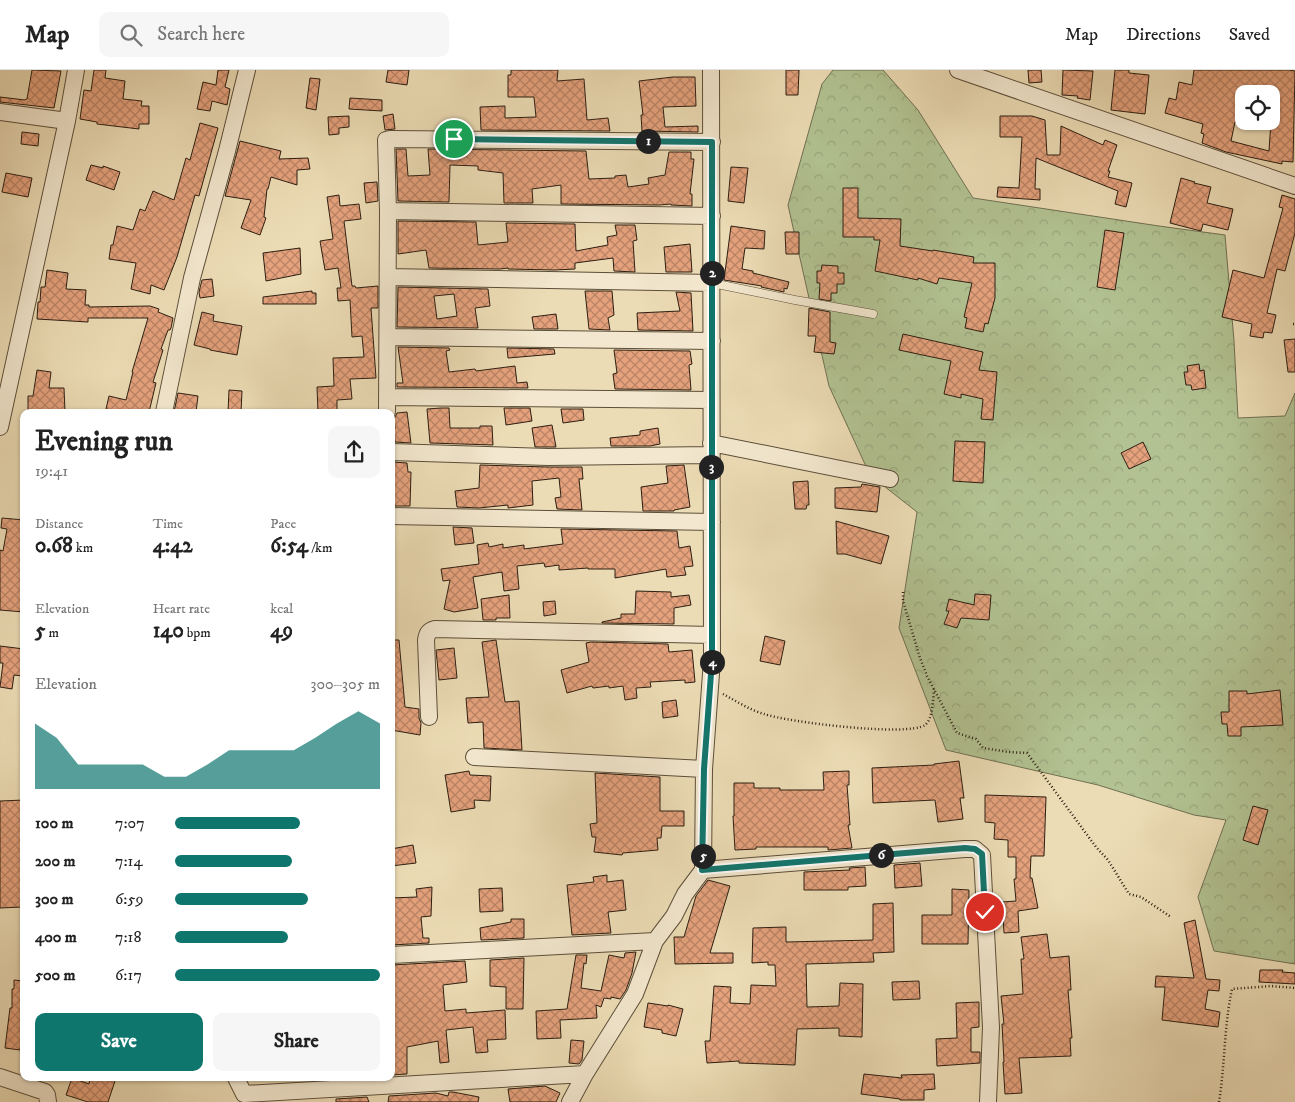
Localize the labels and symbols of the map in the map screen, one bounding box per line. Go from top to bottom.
pin [433,118,475,160]
pin: 1 [636,128,660,154]
pin: 2 [700,260,724,286]
pin: 3 [698,454,724,480]
pin: 4 [700,650,724,674]
pin: 6 [868,842,894,868]
pin: 5 [690,844,716,868]
pin [964,891,1006,933]

